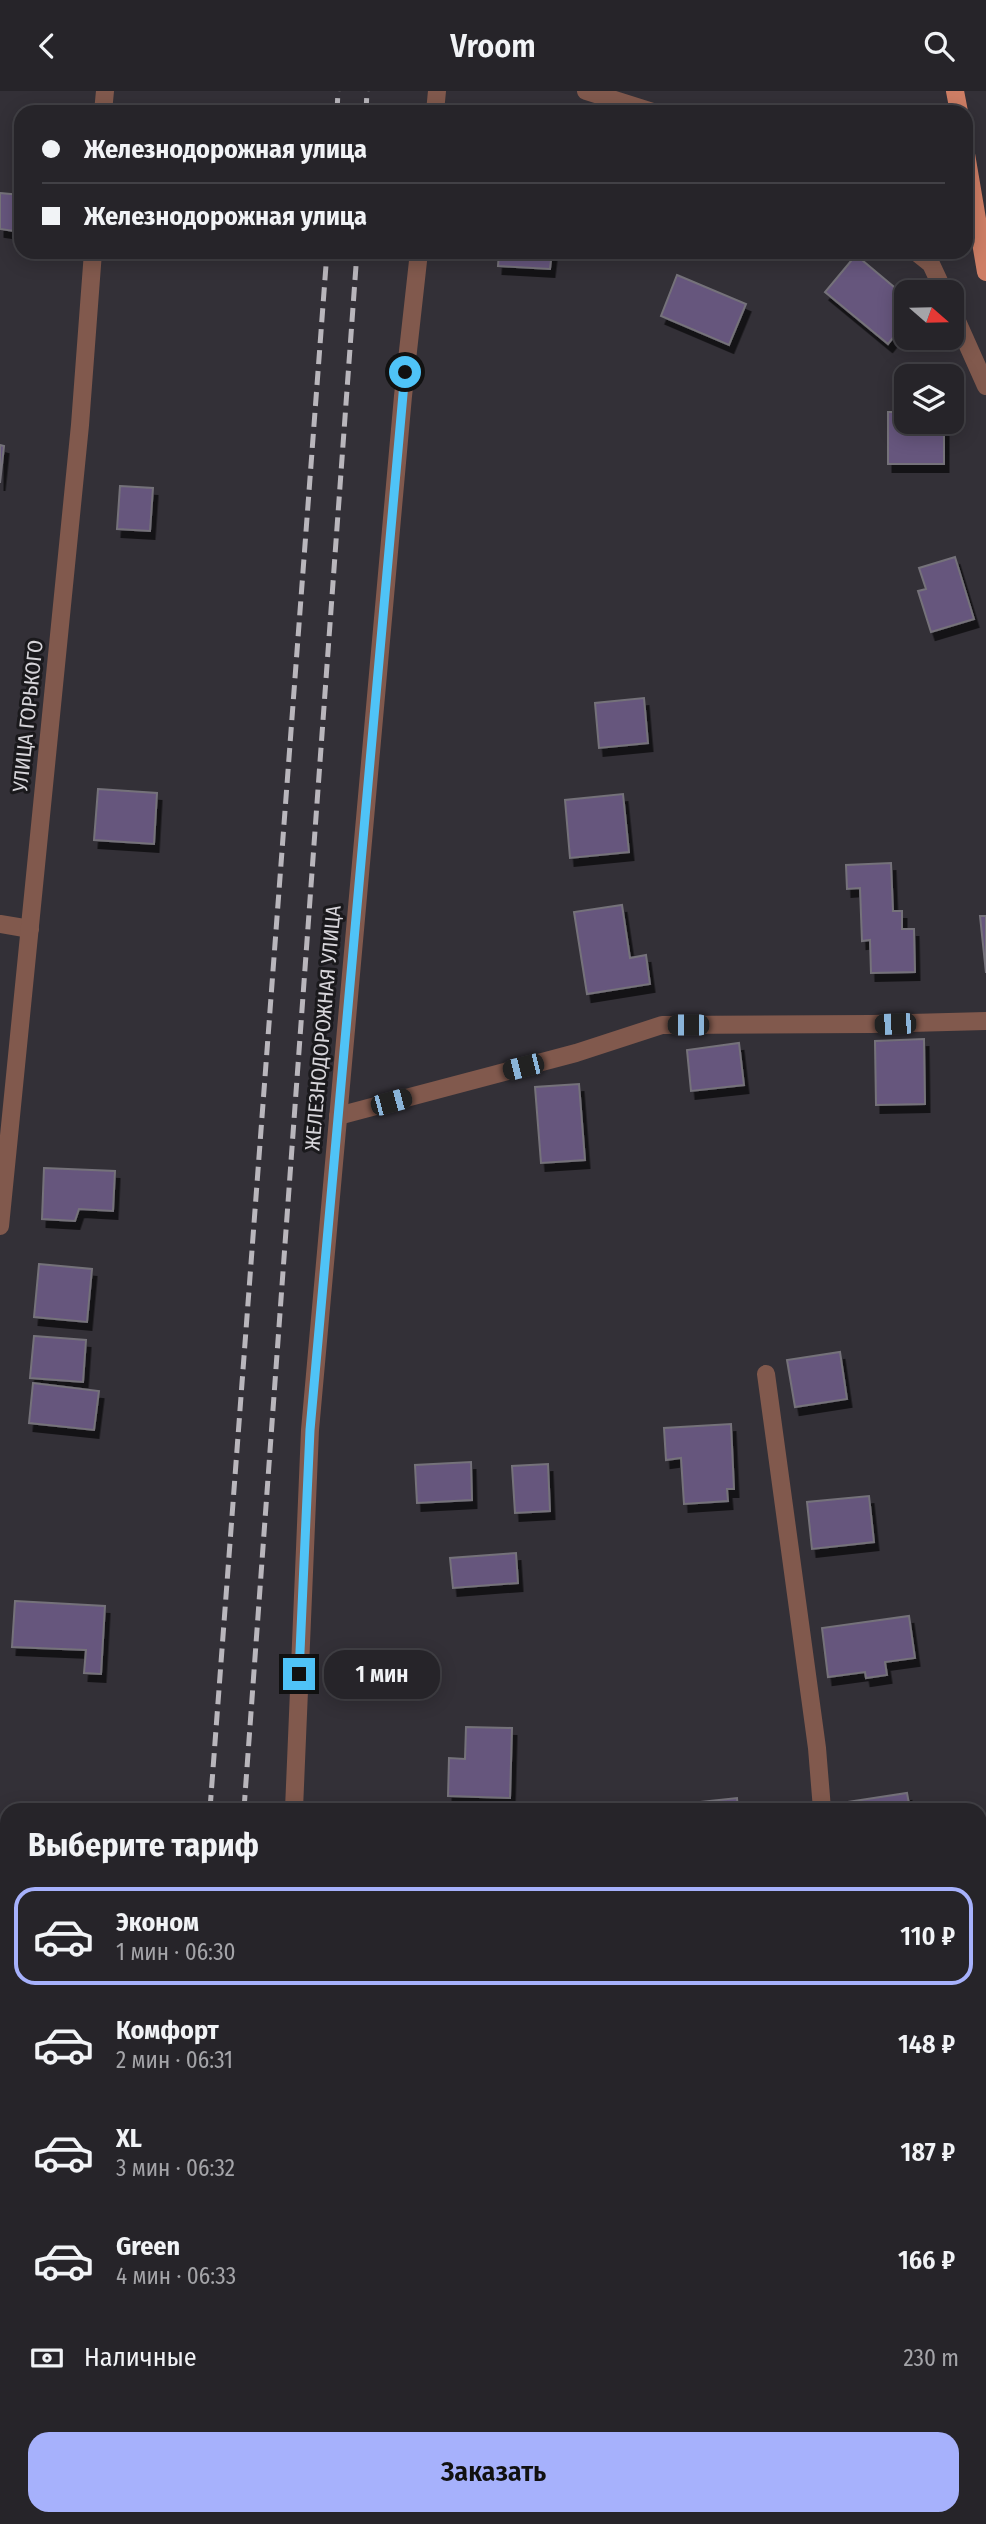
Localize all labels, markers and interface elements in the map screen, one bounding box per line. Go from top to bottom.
icon: back [28,27,66,65]
text: Vroom [450,27,536,65]
icon: search [920,27,958,65]
text: Железнодорожная улица [84,134,367,165]
text: Железнодорожная улица [84,201,367,232]
north arrow [894,280,964,350]
map controls [894,280,964,434]
route start [389,356,421,388]
button: layers [894,364,964,434]
street label: УЛИЦА ГОРЬКОГО [7,639,49,794]
street label: ЖЕЛЕЗНОДОРОЖНАЯ УЛИЦА [299,904,347,1152]
car [874,1013,917,1035]
car [668,1015,710,1036]
car [501,1052,546,1082]
car [368,1086,415,1118]
callout: 1 мин [324,1649,439,1699]
route end [283,1658,315,1690]
text: 1 мин [355,1660,409,1688]
text: Выберите тариф [28,1826,259,1864]
icon: car [32,1905,95,1968]
text: Эконом [116,1907,199,1938]
text: 110 ₽ [900,1921,955,1952]
text: 1 мин · 06:30 [116,1938,236,1966]
icon: car [32,2013,95,2076]
text: Комфорт [116,2015,219,2046]
text: 148 ₽ [898,2029,955,2060]
text: 2 мин · 06:31 [116,2046,233,2074]
icon: car [32,2121,95,2184]
text: XL [116,2123,142,2154]
text: 187 ₽ [901,2137,955,2168]
text: 3 мин · 06:32 [116,2154,235,2182]
icon: car [32,2229,95,2292]
text: Green [116,2231,180,2262]
text: 166 ₽ [898,2245,955,2276]
text: 4 мин · 06:33 [116,2262,236,2290]
icon: cash [28,2339,66,2377]
text: Наличные [84,2342,197,2373]
text: 230 m [903,2344,959,2372]
button: Заказать [28,2432,959,2512]

